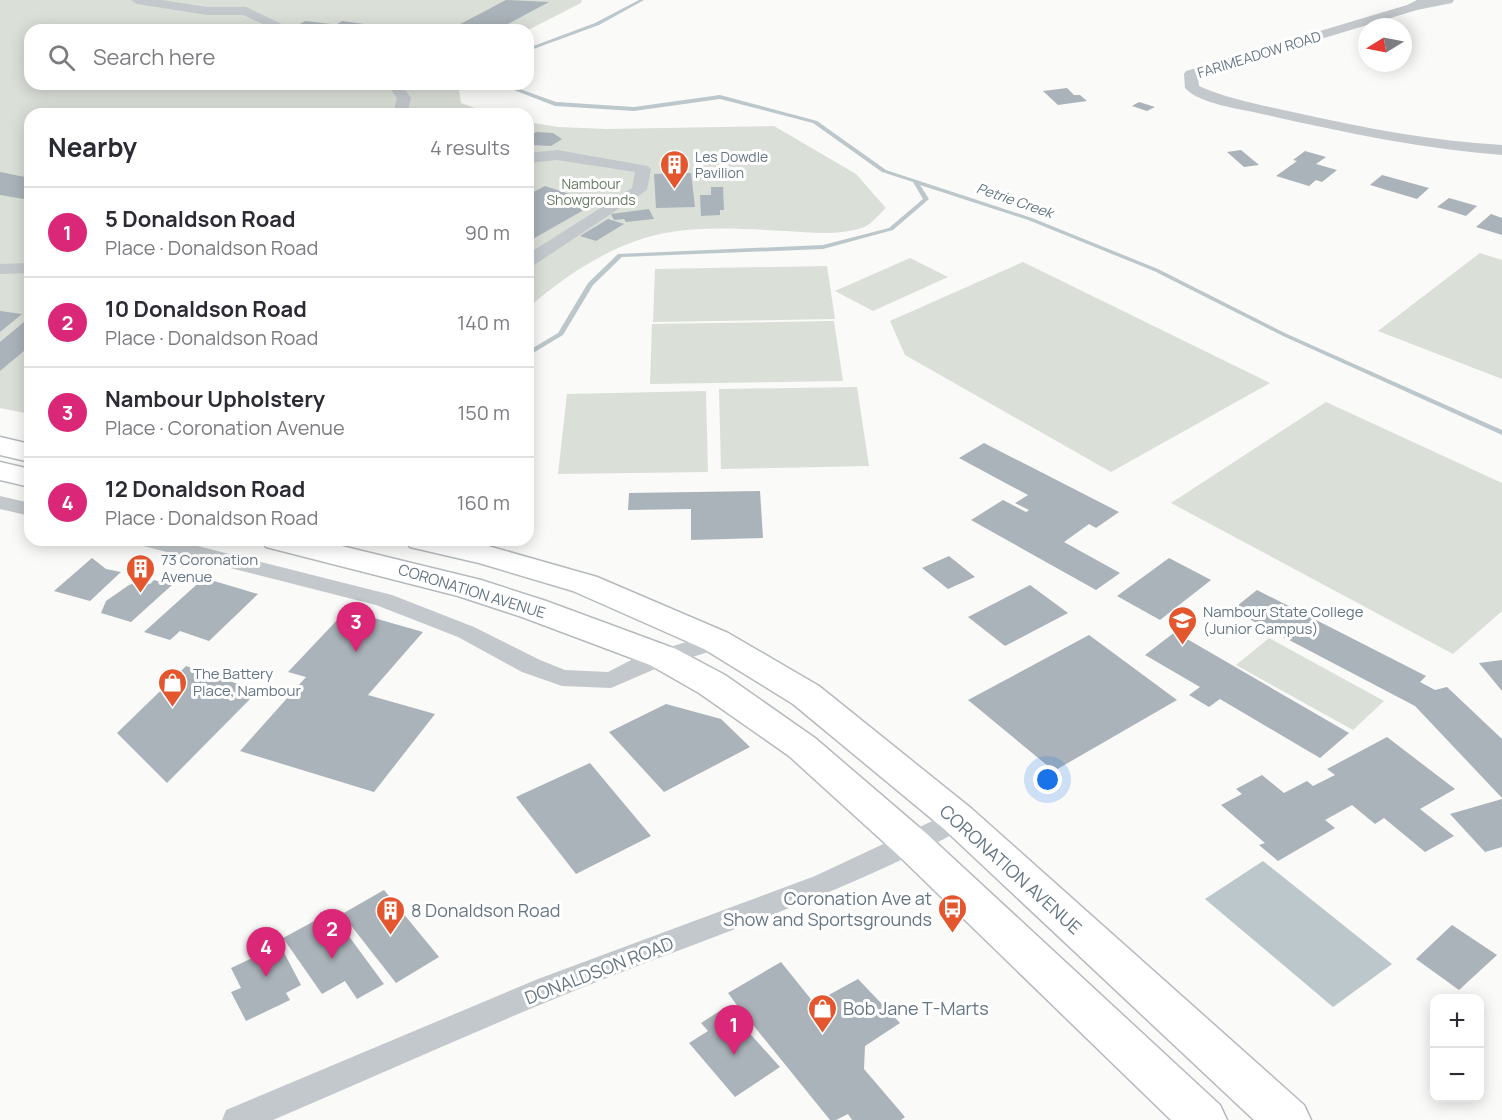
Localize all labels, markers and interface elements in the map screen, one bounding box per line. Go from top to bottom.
north arrow [1358,18,1412,72]
search box [24,24,534,90]
street label: FARIMEADOW ROAD [1195,26,1323,82]
icon: search [45,41,78,74]
text: Search here [93,42,215,72]
text: Nearby [48,129,137,165]
text: 4 results [430,134,510,161]
place label: Les Dowdle Pavilion [695,147,768,182]
building icon: Les Dowdle Pavilion [658,148,690,190]
park label: Nambour Showgrounds [546,174,636,209]
water label: Petrie Creek [974,178,1058,223]
text: 5 Donaldson Road [105,204,296,234]
text: 1 [63,219,72,246]
text: 90 m [464,219,510,246]
text: Place · Donaldson Road [105,234,318,261]
text: 10 Donaldson Road [105,294,307,324]
text: 2 [62,309,73,336]
text: 140 m [457,309,510,336]
text: Place · Donaldson Road [105,324,318,351]
text: Nambour Upholstery [105,384,325,414]
text: 3 [62,399,73,426]
text: 150 m [457,399,510,426]
text: Place · Coronation Avenue [105,414,345,441]
text: 12 Donaldson Road [105,474,305,504]
text: 4 [61,489,74,516]
text: 160 m [457,489,510,516]
text: Place · Donaldson Road [105,504,318,531]
place label: 73 Coronation Avenue [161,549,258,587]
building icon: 73 Coronation Avenue [124,552,156,594]
street label: CORONATION AVENUE [396,559,548,623]
place label: Nambour State College (Junior Campus) [1203,601,1364,639]
pin: 3 [336,602,376,652]
school or university icon: Nambour State College (Junior Campus) [1166,604,1198,646]
place label: The Battery Place, Nambour [193,663,301,701]
shop icon: The Battery Place, Nambour [156,666,188,708]
your location [1033,765,1062,794]
street label: CORONATION AVENUE [935,799,1087,939]
place label: Coronation Ave at Show and Sportsgrounds [723,886,932,931]
bus stop icon: Coronation Ave at Show and Sportsgrounds [937,892,969,934]
building icon: 8 Donaldson Road [374,894,406,936]
place label: 8 Donaldson Road [411,898,560,922]
pin: 2 [312,910,352,959]
pin: 4 [246,928,286,977]
street label: DONALDSON ROAD [521,931,677,1009]
shop icon: Bob Jane T-Marts [806,992,838,1034]
map controls [1430,994,1484,1102]
button: + [1430,994,1484,1048]
place label: Bob Jane T-Marts [843,996,989,1020]
pin: 1 [714,1006,754,1055]
button: − [1430,1048,1484,1102]

